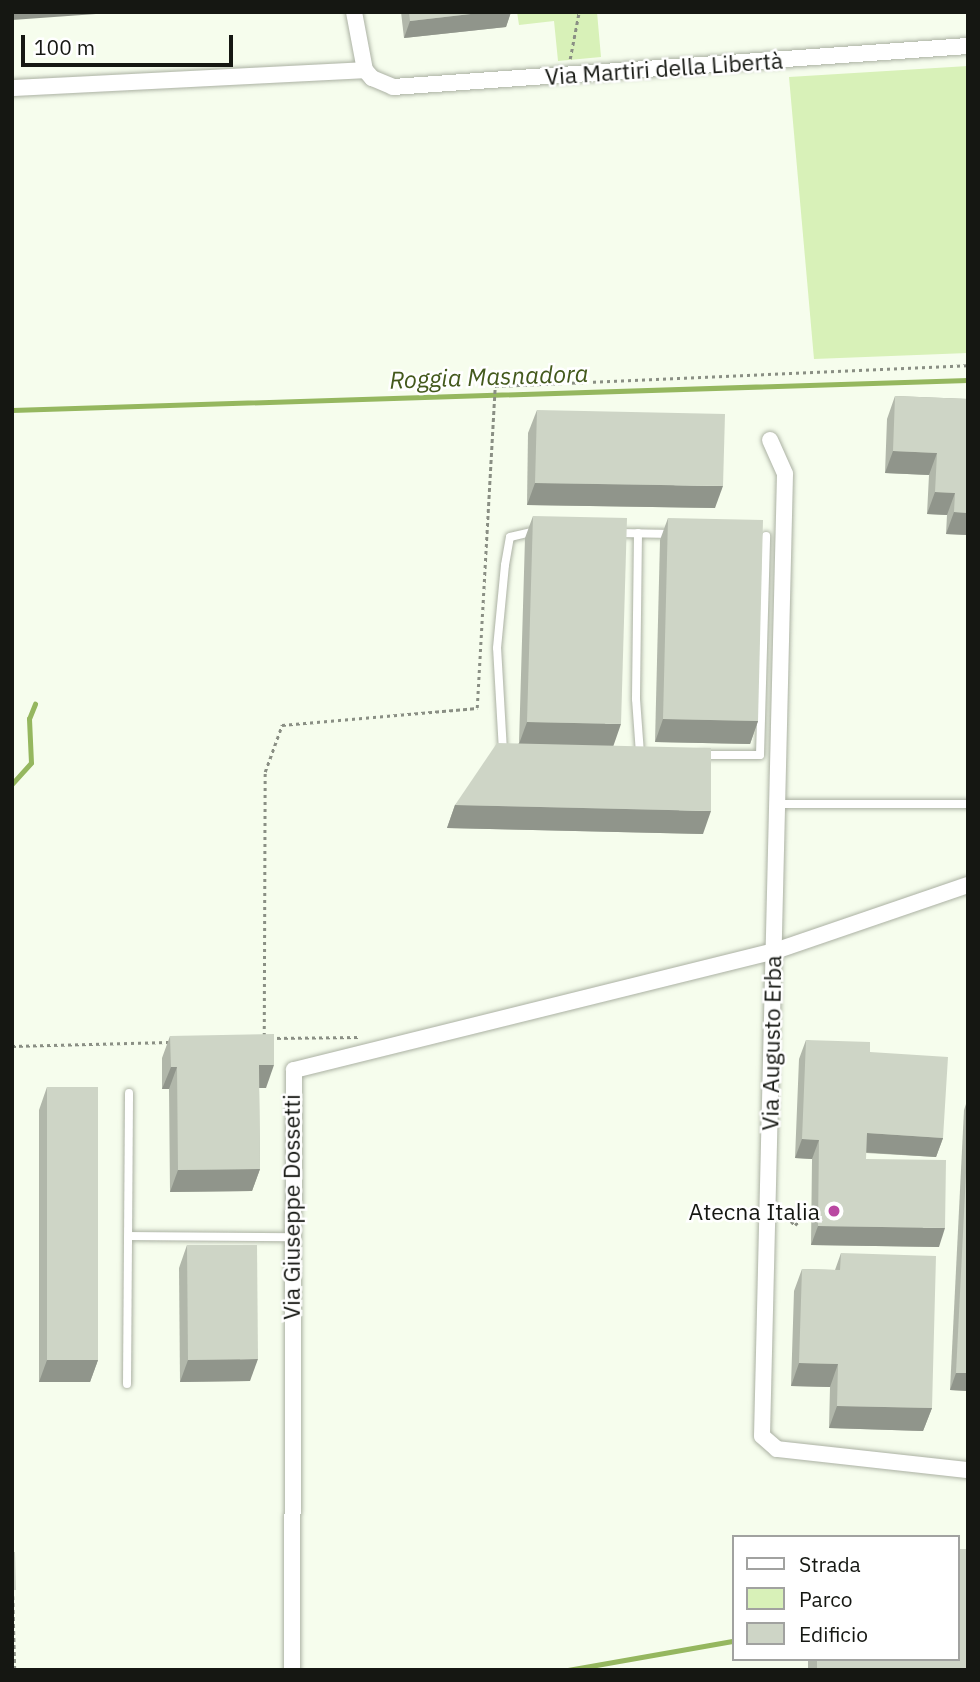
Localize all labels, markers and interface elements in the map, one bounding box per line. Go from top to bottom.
scale bar [24,21,236,65]
text: 100 m [34,33,95,61]
street label: Via Martiri della Libertà [544,46,784,90]
water label: Roggia Masnadora [389,359,589,395]
street label: Via Augusto Erba [756,955,786,1131]
street label: Via Giuseppe Dossetti [277,1094,305,1320]
place label: Atecna Italia [689,1197,820,1225]
marker: Atecna Italia [826,1203,842,1219]
legend [732,1535,959,1661]
text: Strada [799,1550,861,1578]
text: Parco [799,1585,853,1613]
text: Edificio [799,1620,868,1648]

